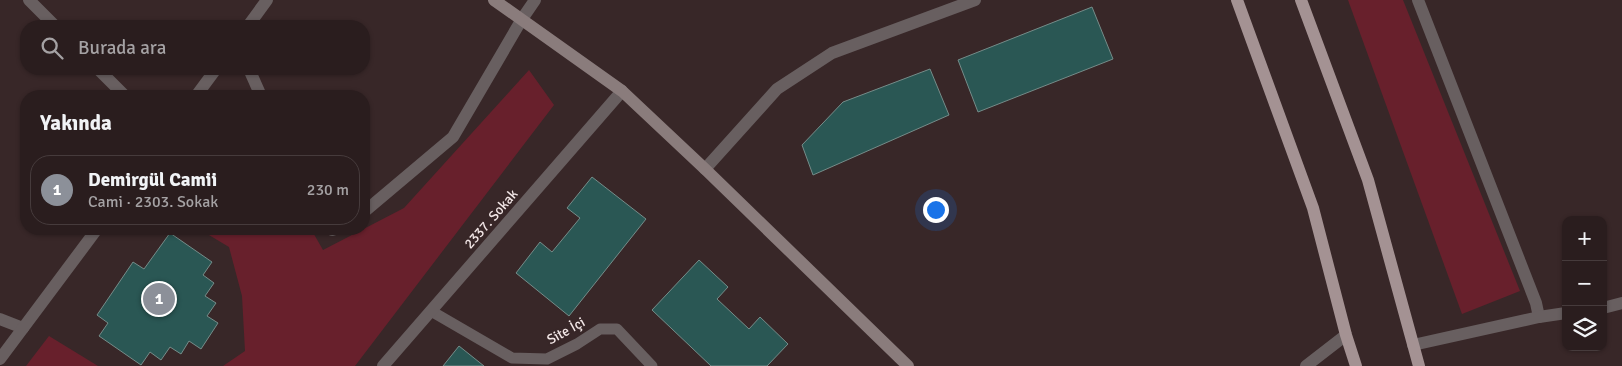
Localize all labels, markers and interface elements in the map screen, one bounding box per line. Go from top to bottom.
search box [20,20,370,75]
icon: search [38,34,66,62]
text: Burada ara [78,36,166,60]
text: Yakında [40,110,112,136]
text: Demirgül Camii [88,168,217,192]
text: 1 [53,180,61,200]
text: 230 m [307,180,349,200]
street label: 2337. Sokak [461,186,521,252]
text: Cami · 2303. Sokak [88,192,218,212]
your location [923,197,949,223]
map controls [1562,216,1607,351]
button: + [1562,216,1607,261]
button: − [1562,261,1607,306]
pin: 1 [143,280,175,318]
button: layers [1562,306,1607,351]
street label: Site İçi [544,314,588,348]

